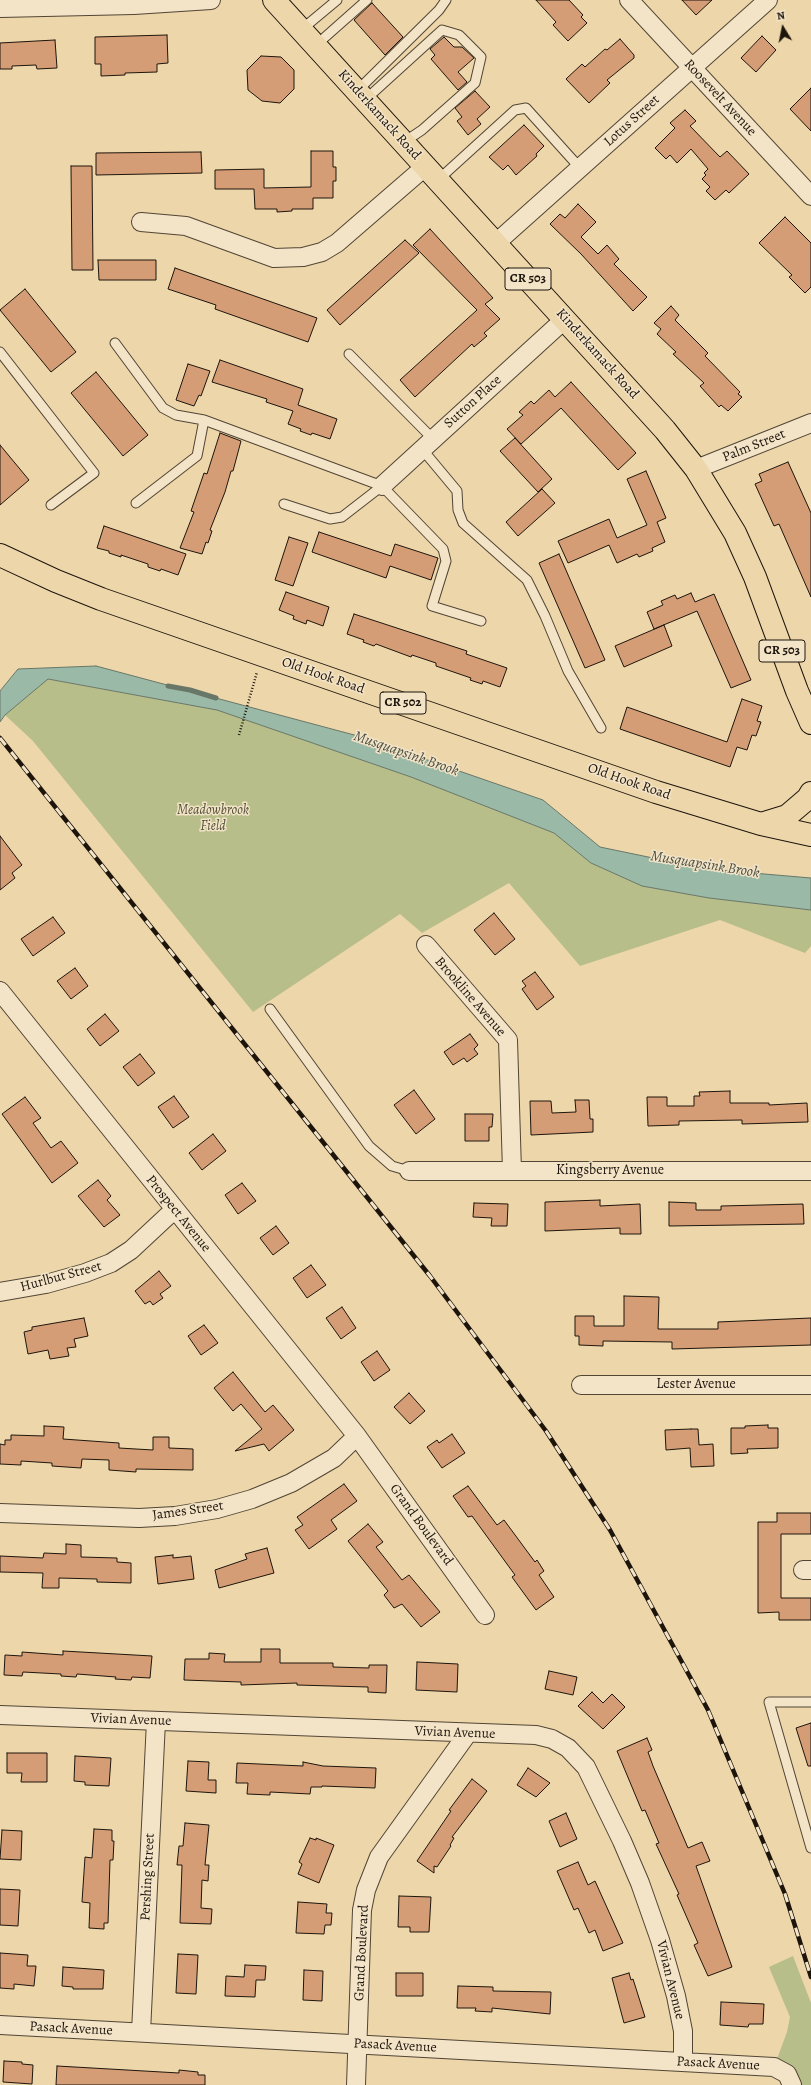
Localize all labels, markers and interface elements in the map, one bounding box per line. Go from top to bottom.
north arrow [763,8,803,48]
text: N [776,8,786,24]
street label: Roosevelt Avenue [680,56,760,140]
street label: Kinderkamack Road [334,66,424,164]
street label: Lotus Street [601,92,663,150]
road number: CR 503 [505,268,551,290]
street label: Kinderkamack Road [552,305,642,403]
street label: Sutton Place [441,372,505,432]
street label: Palm Street [720,426,788,466]
road number: CR 503 [759,640,805,662]
street label: Old Hook Road [279,654,367,698]
road number: CR 502 [380,692,426,714]
water label: Musquapsink Brook [351,728,461,780]
street label: Old Hook Road [585,760,673,804]
park label: Meadowbrook Field [177,803,249,836]
water label: Musquapsink Brook [649,847,761,883]
street label: Brookline Avenue [431,954,509,1040]
street label: Kingsberry Avenue [556,1163,664,1179]
street label: Prospect Avenue [142,1172,214,1256]
street label: Hurlbut Street [19,1258,103,1296]
street label: Lester Avenue [656,1377,736,1393]
street label: Grand Boulevard [386,1481,456,1569]
street label: James Street [151,1498,225,1524]
street label: Vivian Avenue [90,1710,172,1730]
street label: Vivian Avenue [414,1723,496,1743]
street label: Pershing Street [137,1833,159,1921]
street label: Grand Boulevard [351,1904,373,2002]
street label: Vivian Avenue [652,1939,688,2021]
street label: Pasack Avenue [29,2018,113,2040]
street label: Pasack Avenue [353,2035,437,2057]
street label: Pasack Avenue [676,2053,760,2075]

